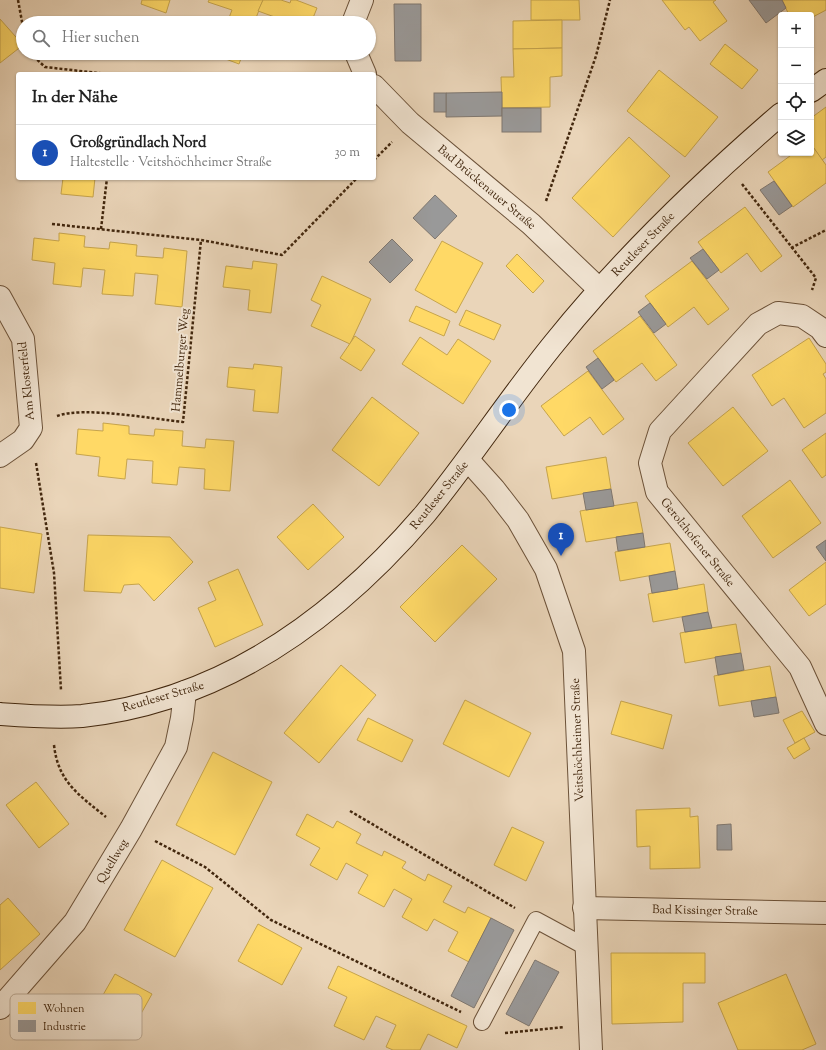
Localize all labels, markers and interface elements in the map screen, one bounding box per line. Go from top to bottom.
map controls [778,12,814,156]
button: + [778,12,814,48]
search box [16,16,376,60]
icon: search [30,27,52,49]
text: Hier suchen [62,28,140,49]
button: − [778,48,814,84]
button: locate [778,84,814,120]
text: In der Nähe [32,86,118,110]
button: layers [778,120,814,156]
text: Großgründlach Nord [70,133,206,154]
street label: Bad Brückenauer Straße [433,141,540,235]
text: 1 [43,144,47,162]
text: 30 m [334,144,360,162]
text: Haltestelle · Veitshöchheimer Straße [70,154,272,172]
street label: Reutleser Straße [608,208,680,281]
street label: Hammelburger Weg [168,307,194,413]
street label: Am Klosterfeld [14,340,40,421]
your location [499,400,519,420]
street label: Reutleser Straße [406,457,474,534]
street label: Gerolzhofener Straße [656,494,739,591]
pin: 1 [548,523,574,556]
street label: Reutleser Straße [120,677,207,717]
street label: Veitshöchheimer Straße [567,677,589,802]
street label: Quellweg [92,836,133,887]
street label: Bad Kissinger Straße [652,901,758,921]
legend [10,994,142,1040]
text: Wohnen [43,1001,85,1017]
text: Industrie [43,1019,86,1035]

